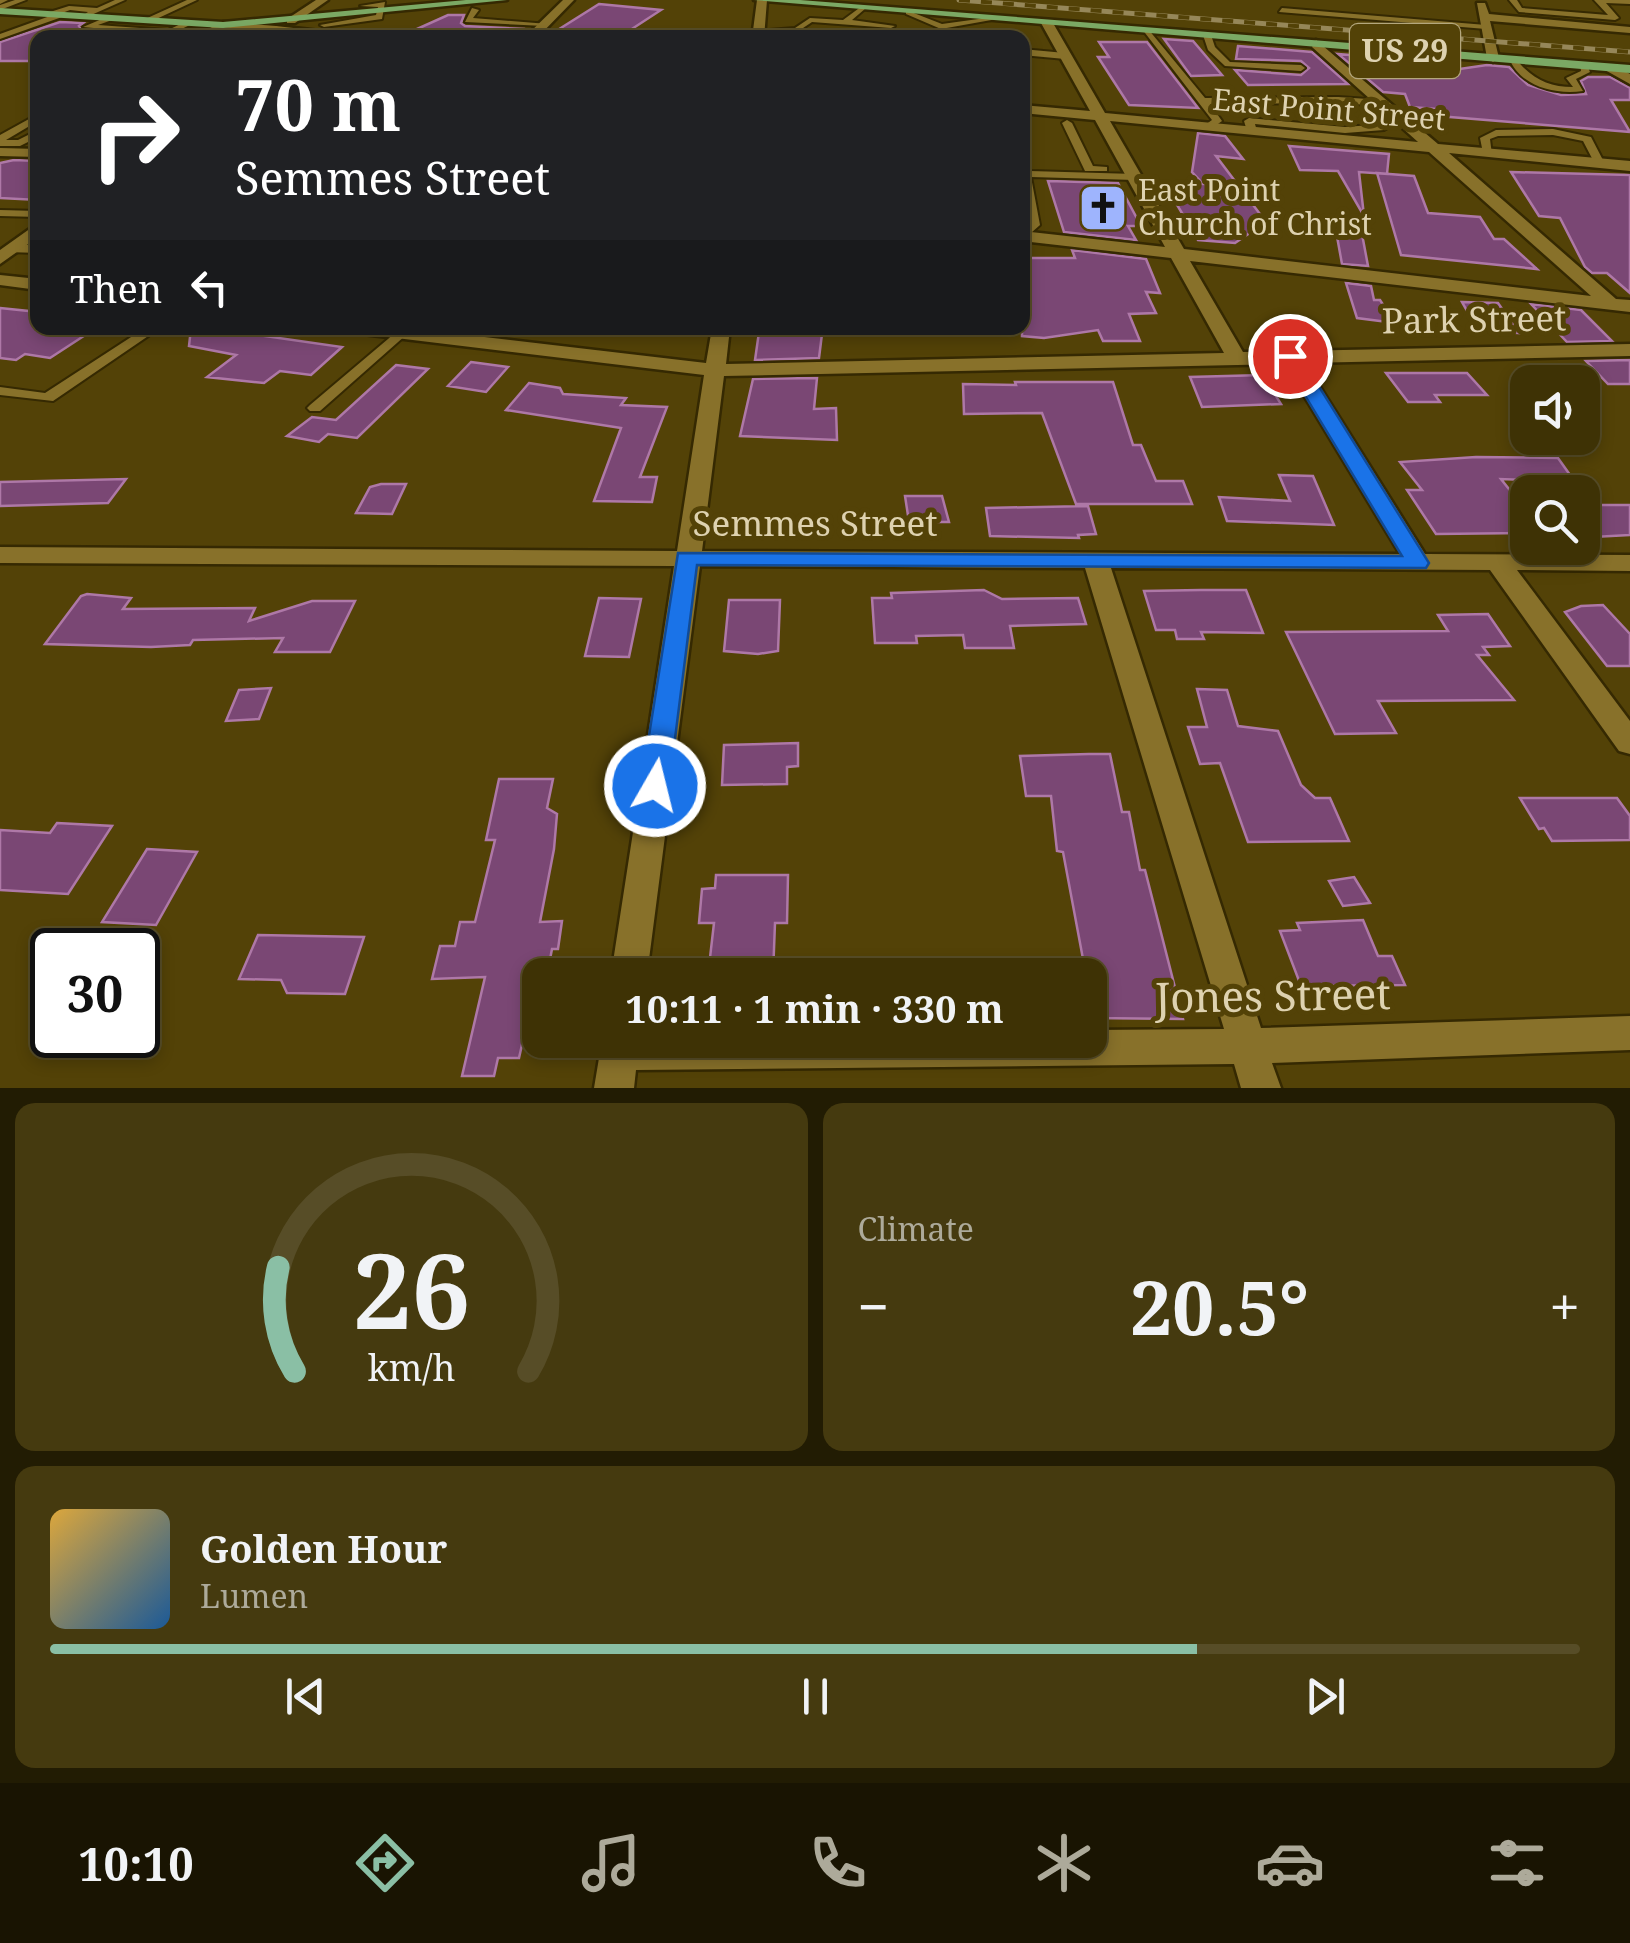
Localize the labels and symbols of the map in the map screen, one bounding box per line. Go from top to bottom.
road number: US 29 [1350,24,1460,78]
street label: East Point Street [1211,78,1447,139]
place label: East Point Church of Christ [1138,169,1372,244]
church icon: East Point Church of Christ [1077,182,1129,234]
street label: Park Street [1381,293,1567,344]
pin [1248,314,1333,399]
street label: Semmes Street [692,499,938,546]
position arrow [603,734,707,838]
speed limit sign: 30 [30,928,160,1058]
street label: Jones Street [1154,964,1391,1025]

